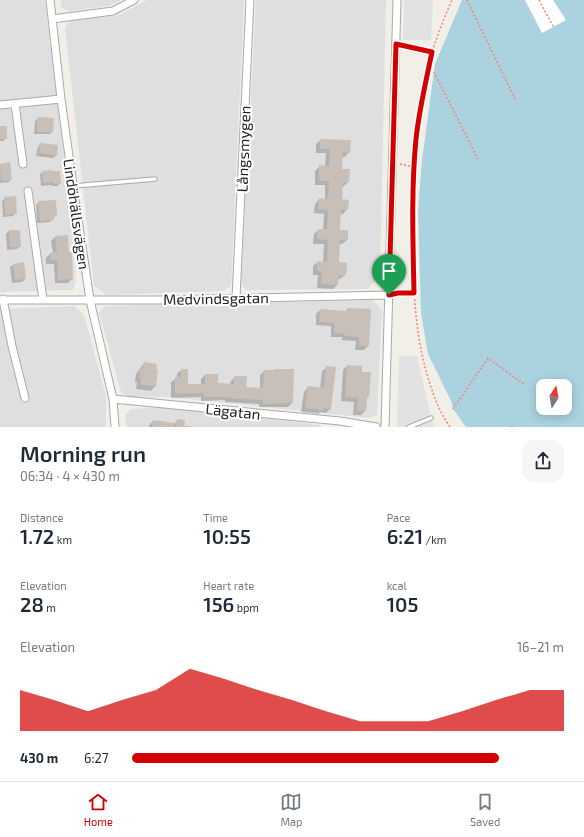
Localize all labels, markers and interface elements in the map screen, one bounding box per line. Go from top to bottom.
street label: Långsmygen [232,105,254,193]
street label: Lindöhällsvägen [60,157,94,271]
pin [372,254,406,295]
icon: arrive [378,260,400,282]
street label: Medvindsgatan [163,288,269,308]
north arrow [536,379,572,415]
map controls [536,379,572,415]
street label: Lägatan [205,399,261,423]
text: Morning run [20,440,146,466]
button: share [522,440,564,482]
text: 06:34 · 4 × 430 m [20,468,120,484]
text: Distance [20,511,63,524]
text: Time [203,511,228,524]
text: Pace [387,511,410,524]
text: 1.72 [20,524,54,548]
text: 10:55 [203,524,251,548]
text: 6:21 [387,524,423,548]
text: km [54,533,72,546]
text: /km [423,533,446,546]
text: Elevation [20,579,67,592]
text: Heart rate [203,579,254,592]
text: kcal [387,579,407,592]
text: 28 [20,592,44,616]
text: 156 [203,592,234,616]
text: 105 [387,592,418,616]
text: m [44,601,56,614]
text: bpm [234,601,259,614]
text: Elevation [20,639,75,655]
text: 16–21 m [517,639,564,655]
text: 430 m [20,750,58,766]
text: 6:27 [84,750,108,766]
tab: Home [84,791,113,828]
tab: Map [280,791,303,828]
tab: Saved [470,791,500,828]

